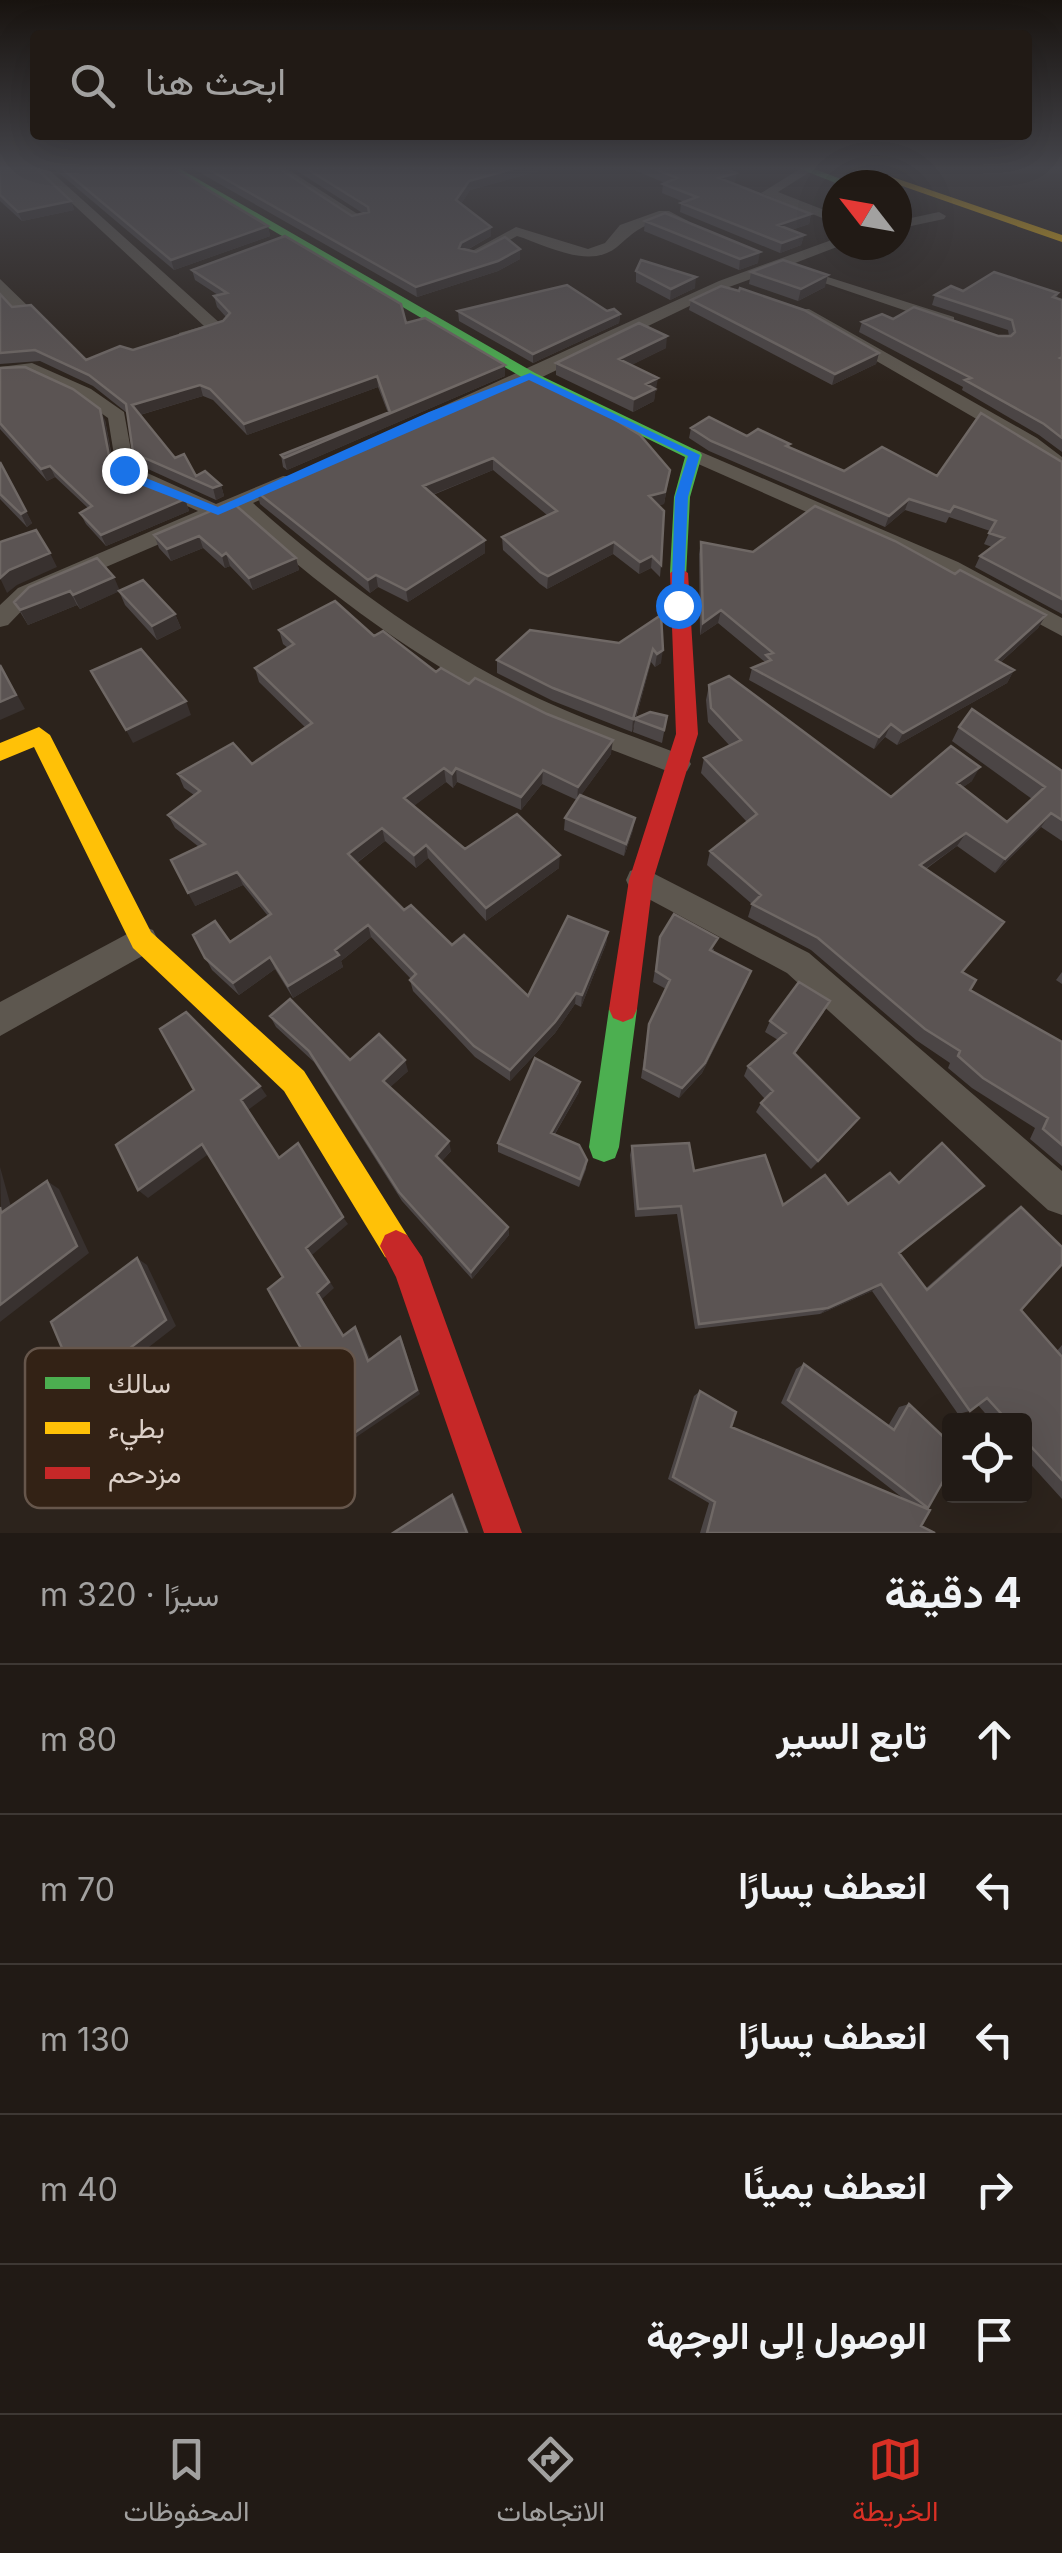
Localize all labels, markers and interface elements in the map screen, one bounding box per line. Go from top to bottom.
search box [30,30,1032,140]
icon: search [65,58,120,113]
text: ابحث هنا [145,58,286,104]
north arrow [822,170,912,260]
route end [102,448,148,494]
route start [656,583,702,629]
legend [25,1348,355,1508]
text: سالك [108,1366,171,1400]
text: بطيء [108,1411,165,1451]
map controls [942,1413,1032,1503]
button: locate [942,1413,1032,1503]
text: مزدحم [108,1456,181,1492]
text: 4 دقيقة [885,1567,1022,1618]
text: سيرًا · 320 m [40,1575,219,1614]
text: تابع السير [776,1712,927,1758]
icon: ahead [967,1712,1022,1767]
text: 80 m [40,1720,117,1759]
text: انعطف يسارًا [738,1862,927,1908]
icon: left [967,1862,1022,1917]
text: 70 m [40,1870,115,1909]
text: انعطف يسارًا [738,2012,927,2058]
icon: left [967,2012,1022,2067]
text: 130 m [40,2020,130,2059]
text: انعطف يمينًا [743,2162,927,2208]
icon: right [967,2162,1022,2217]
text: 40 m [40,2170,118,2209]
text: الوصول إلى الوجهة [646,2312,927,2358]
icon: arrive [967,2312,1022,2367]
tab: المحفوظات [123,2432,250,2536]
tab: الاتجاهات [496,2432,605,2536]
tab: الخريطة [852,2432,939,2536]

